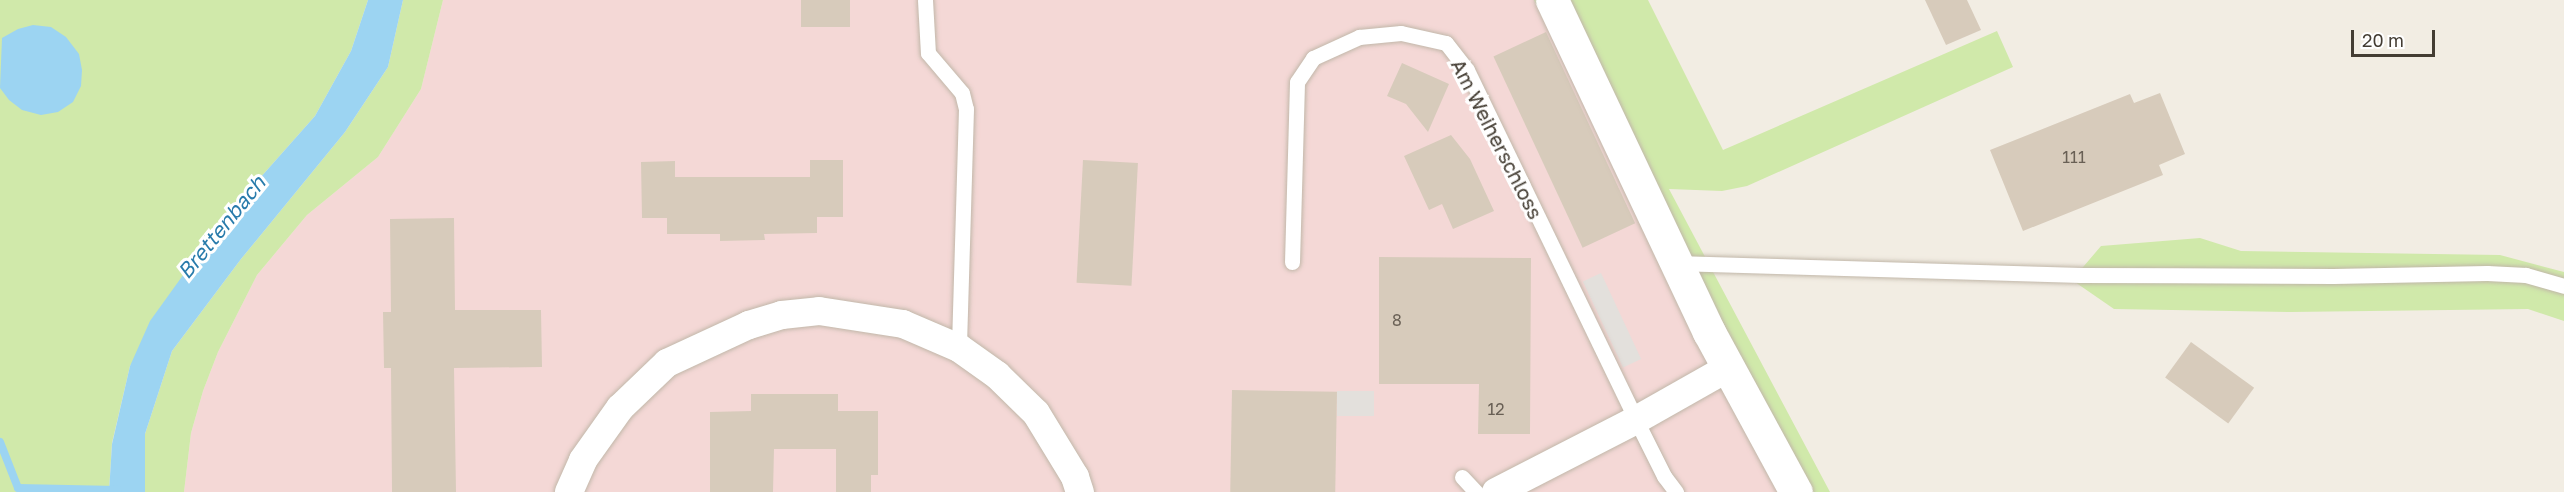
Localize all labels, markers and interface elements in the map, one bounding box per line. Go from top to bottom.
scale bar [2354,18,2438,56]
text: 20 m [2362,29,2404,51]
street label: Am Weiherschloss [1446,55,1548,223]
house number: 111 [2062,147,2086,167]
water label: Brettenbach [172,170,270,284]
house number: 8 [1392,310,1402,330]
house number: 12 [1487,399,1505,419]

